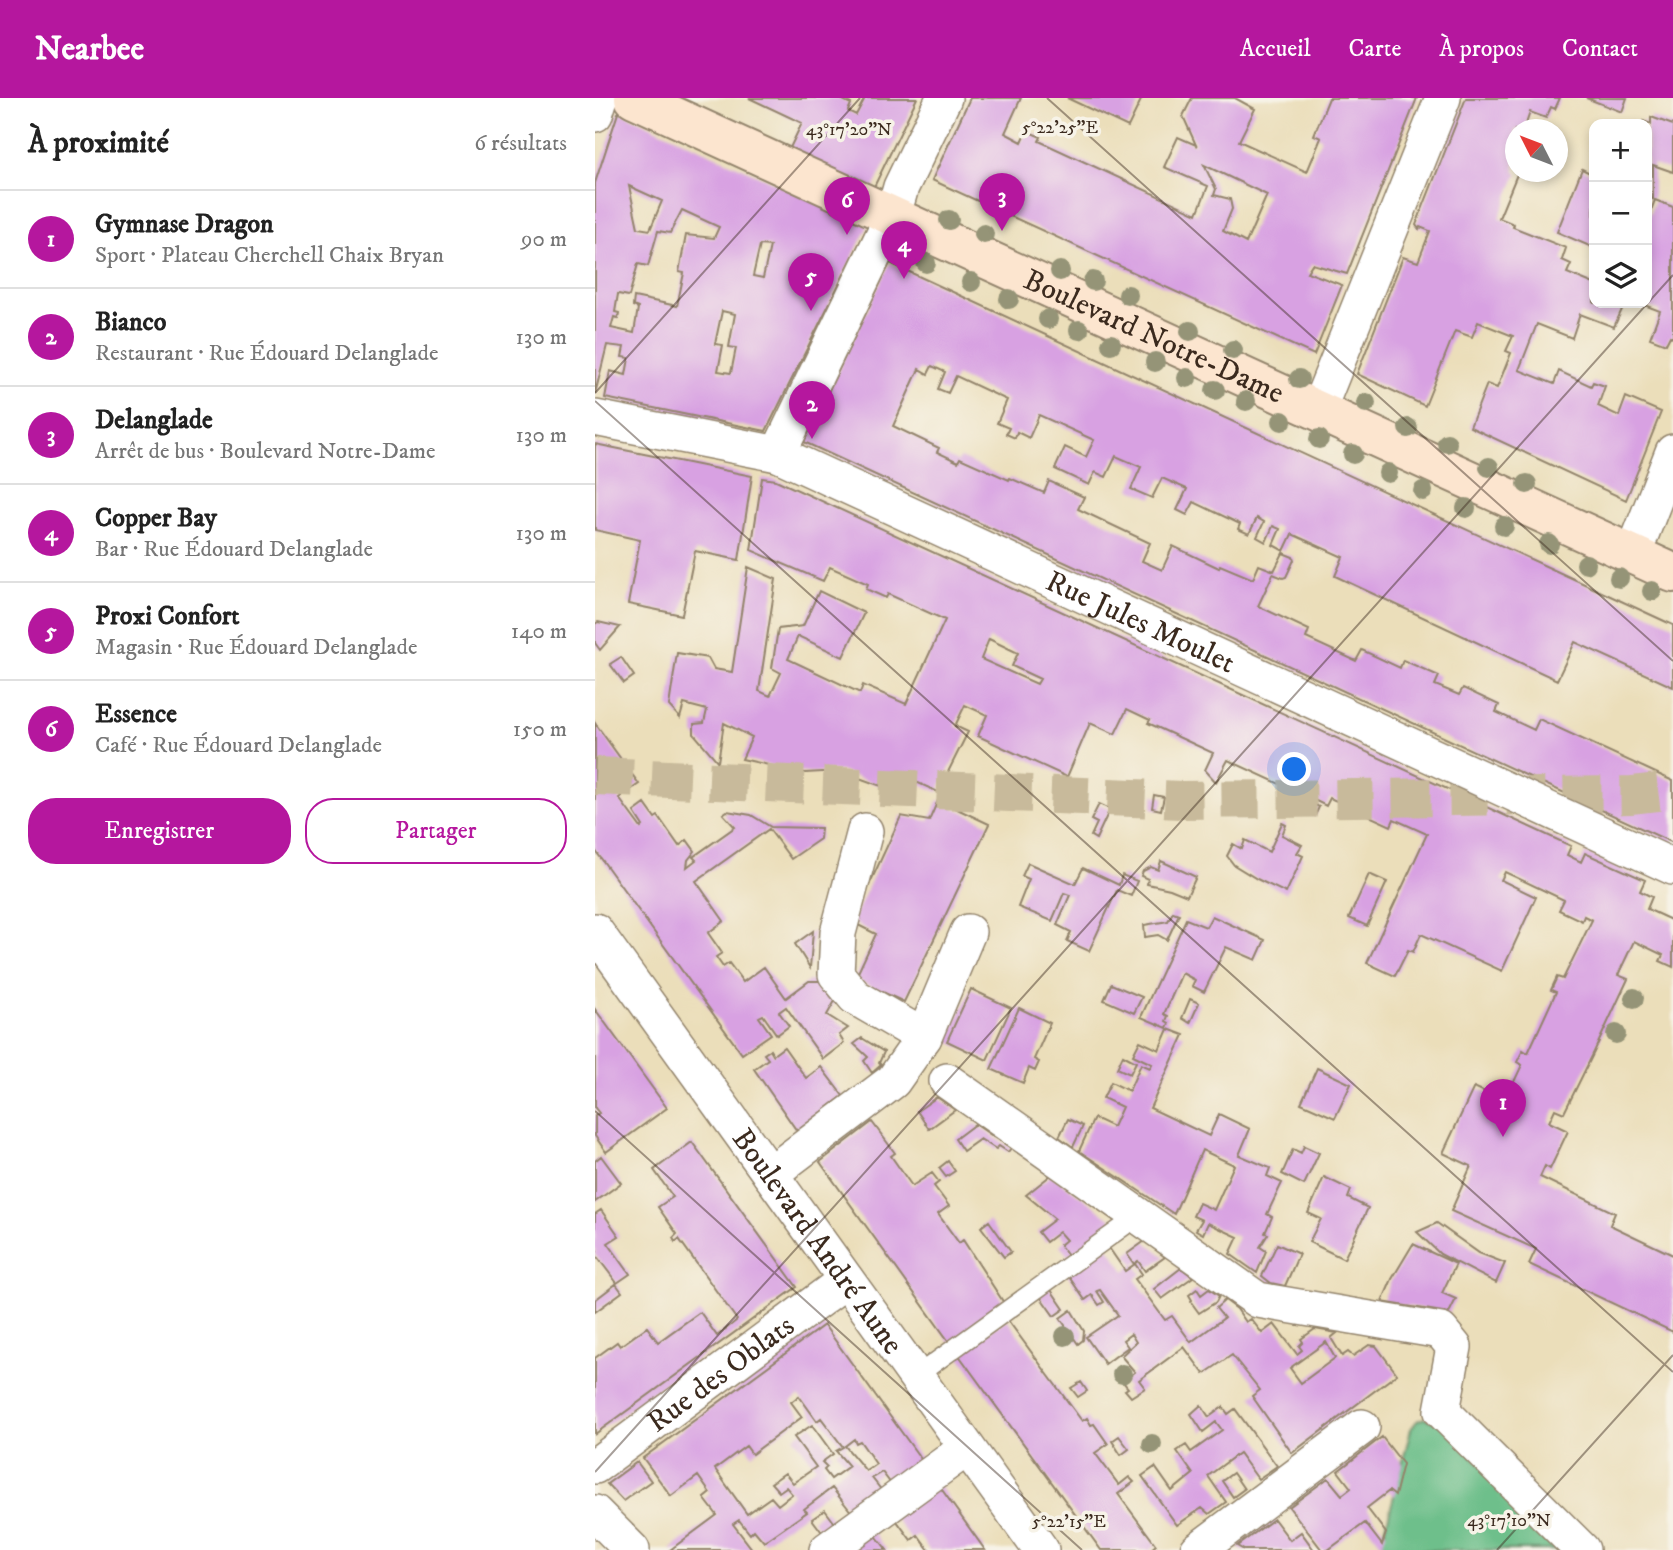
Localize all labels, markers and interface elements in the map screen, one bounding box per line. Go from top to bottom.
text: Nearbee [35,29,144,70]
text: Accueil [1240,34,1311,64]
text: Carte [1349,34,1401,64]
text: À propos [1439,34,1524,64]
text: Contact [1562,34,1638,64]
text: 5°22'25"E [1022,117,1098,139]
text: 43°17'20"N [806,119,892,141]
north arrow [1505,119,1568,182]
map controls [1589,119,1652,308]
button: + [1589,119,1652,182]
text: À proximité [28,125,169,162]
text: 6 résultats [474,129,567,158]
pin: 3 [979,173,1025,231]
pin: 6 [824,177,870,235]
button: − [1589,182,1652,245]
text: Gymnase Dragon [95,208,274,241]
pin: 4 [881,221,927,279]
text: 1 [47,225,55,254]
text: 90 m [521,225,567,254]
text: Sport · Plateau Cherchell Chaix Bryan [95,241,444,270]
button: layers [1589,245,1652,308]
pin: 5 [788,253,834,311]
street label: Boulevard Notre-Dame [1018,262,1289,413]
text: Bianco [95,306,166,339]
text: 2 [45,323,57,352]
text: 130 m [515,323,567,352]
text: Restaurant · Rue Édouard Delanglade [95,339,438,368]
pin: 2 [789,381,835,439]
text: Delanglade [95,404,213,437]
text: 3 [47,421,55,450]
text: 130 m [515,421,567,450]
text: Arrêt de bus · Boulevard Notre-Dame [95,437,435,466]
text: Copper Bay [95,502,217,535]
text: 4 [44,519,58,548]
text: 130 m [515,519,567,548]
text: Bar · Rue Édouard Delanglade [95,535,373,564]
street label: Rue Jules Moulet [1040,563,1240,682]
text: Proxi Confort [95,600,240,633]
text: 5 [45,617,57,646]
text: 140 m [511,617,567,646]
text: Magasin · Rue Édouard Delanglade [95,633,418,662]
text: Essence [95,698,177,731]
text: 6 [45,715,57,744]
text: 150 m [513,715,567,744]
text: Café · Rue Édouard Delanglade [95,731,382,760]
your location [1277,752,1311,786]
button: Enregistrer [28,798,291,864]
button: Partager [305,798,567,864]
pin: 1 [1480,1079,1526,1137]
street label: Boulevard André Aune [723,1122,911,1362]
street label: Rue des Oblats [640,1308,802,1441]
text: 43°17'10"N [1467,1510,1551,1532]
text: 5°22'15"E [1032,1511,1106,1533]

